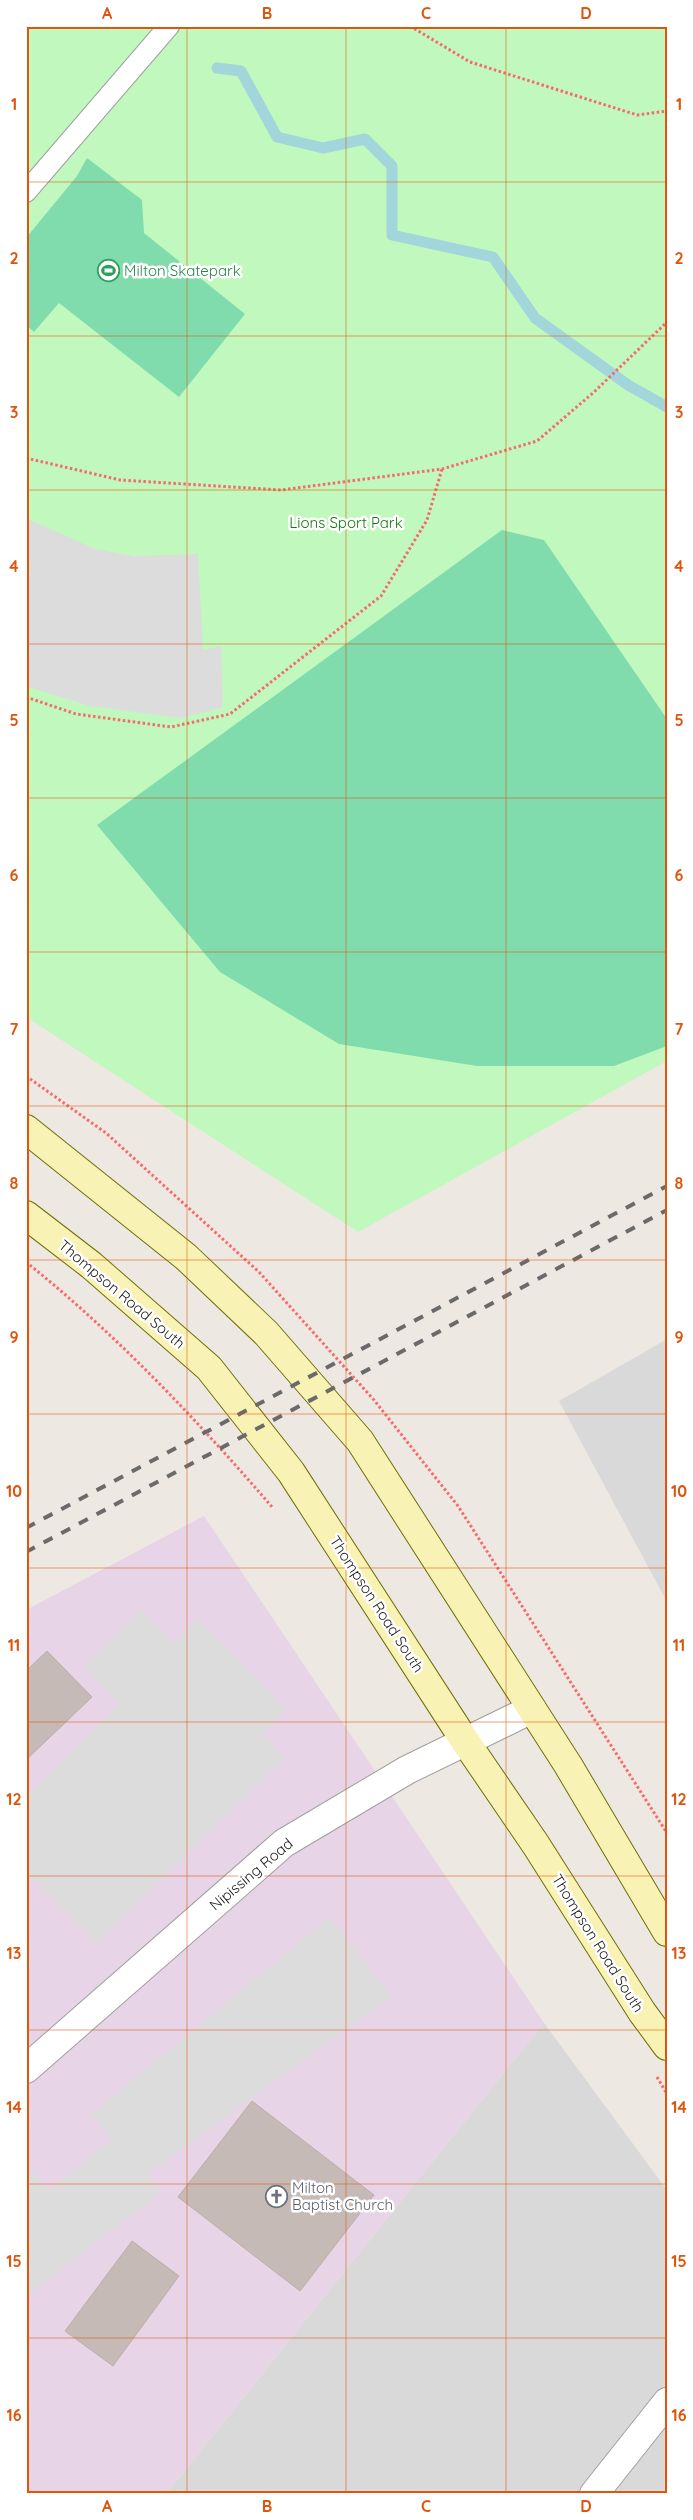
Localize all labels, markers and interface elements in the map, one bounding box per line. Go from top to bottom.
text: A [102,3,113,23]
text: B [262,3,272,23]
text: C [421,3,431,23]
text: D [580,3,592,23]
text: 1 [11,94,17,114]
text: 1 [676,94,682,114]
text: 2 [9,248,19,268]
text: 2 [674,248,684,268]
sports icon: Milton Skatepark [96,258,120,282]
place label: Milton Skatepark [124,261,241,280]
text: 3 [10,402,18,422]
text: 3 [675,402,683,422]
park label: Lions Sport Park [289,513,403,532]
text: 4 [9,556,19,576]
text: 4 [674,556,684,576]
text: 5 [9,710,19,730]
text: 5 [674,710,684,730]
text: 6 [10,865,19,885]
text: 6 [675,865,684,885]
text: 7 [10,1019,19,1039]
text: 7 [675,1019,684,1039]
text: 8 [10,1173,19,1193]
text: 8 [675,1173,684,1193]
street label: Thompson Road South [55,1236,189,1352]
text: 9 [9,1327,19,1347]
text: 9 [674,1327,684,1347]
text: 10 [6,1481,22,1501]
text: 10 [671,1481,687,1501]
street label: Thompson Road South [326,1532,428,1676]
text: 11 [8,1635,20,1655]
text: 11 [673,1635,685,1655]
text: 12 [6,1789,22,1809]
text: 12 [671,1789,687,1809]
street label: Nipissing Road [205,1834,297,1914]
street label: Thompson Road South [548,1870,648,2016]
text: 13 [7,1943,21,1963]
text: 13 [672,1943,686,1963]
text: 14 [6,2097,22,2117]
text: 14 [671,2097,687,2117]
place label: Milton Baptist Church [292,2178,393,2214]
church icon: Milton Baptist Church [264,2184,288,2208]
text: 15 [6,2251,22,2271]
text: 15 [671,2251,687,2271]
text: 16 [6,2405,22,2425]
text: 16 [671,2405,687,2425]
text: A [102,2496,113,2516]
text: B [262,2496,272,2516]
text: C [421,2496,431,2516]
text: D [580,2496,592,2516]

